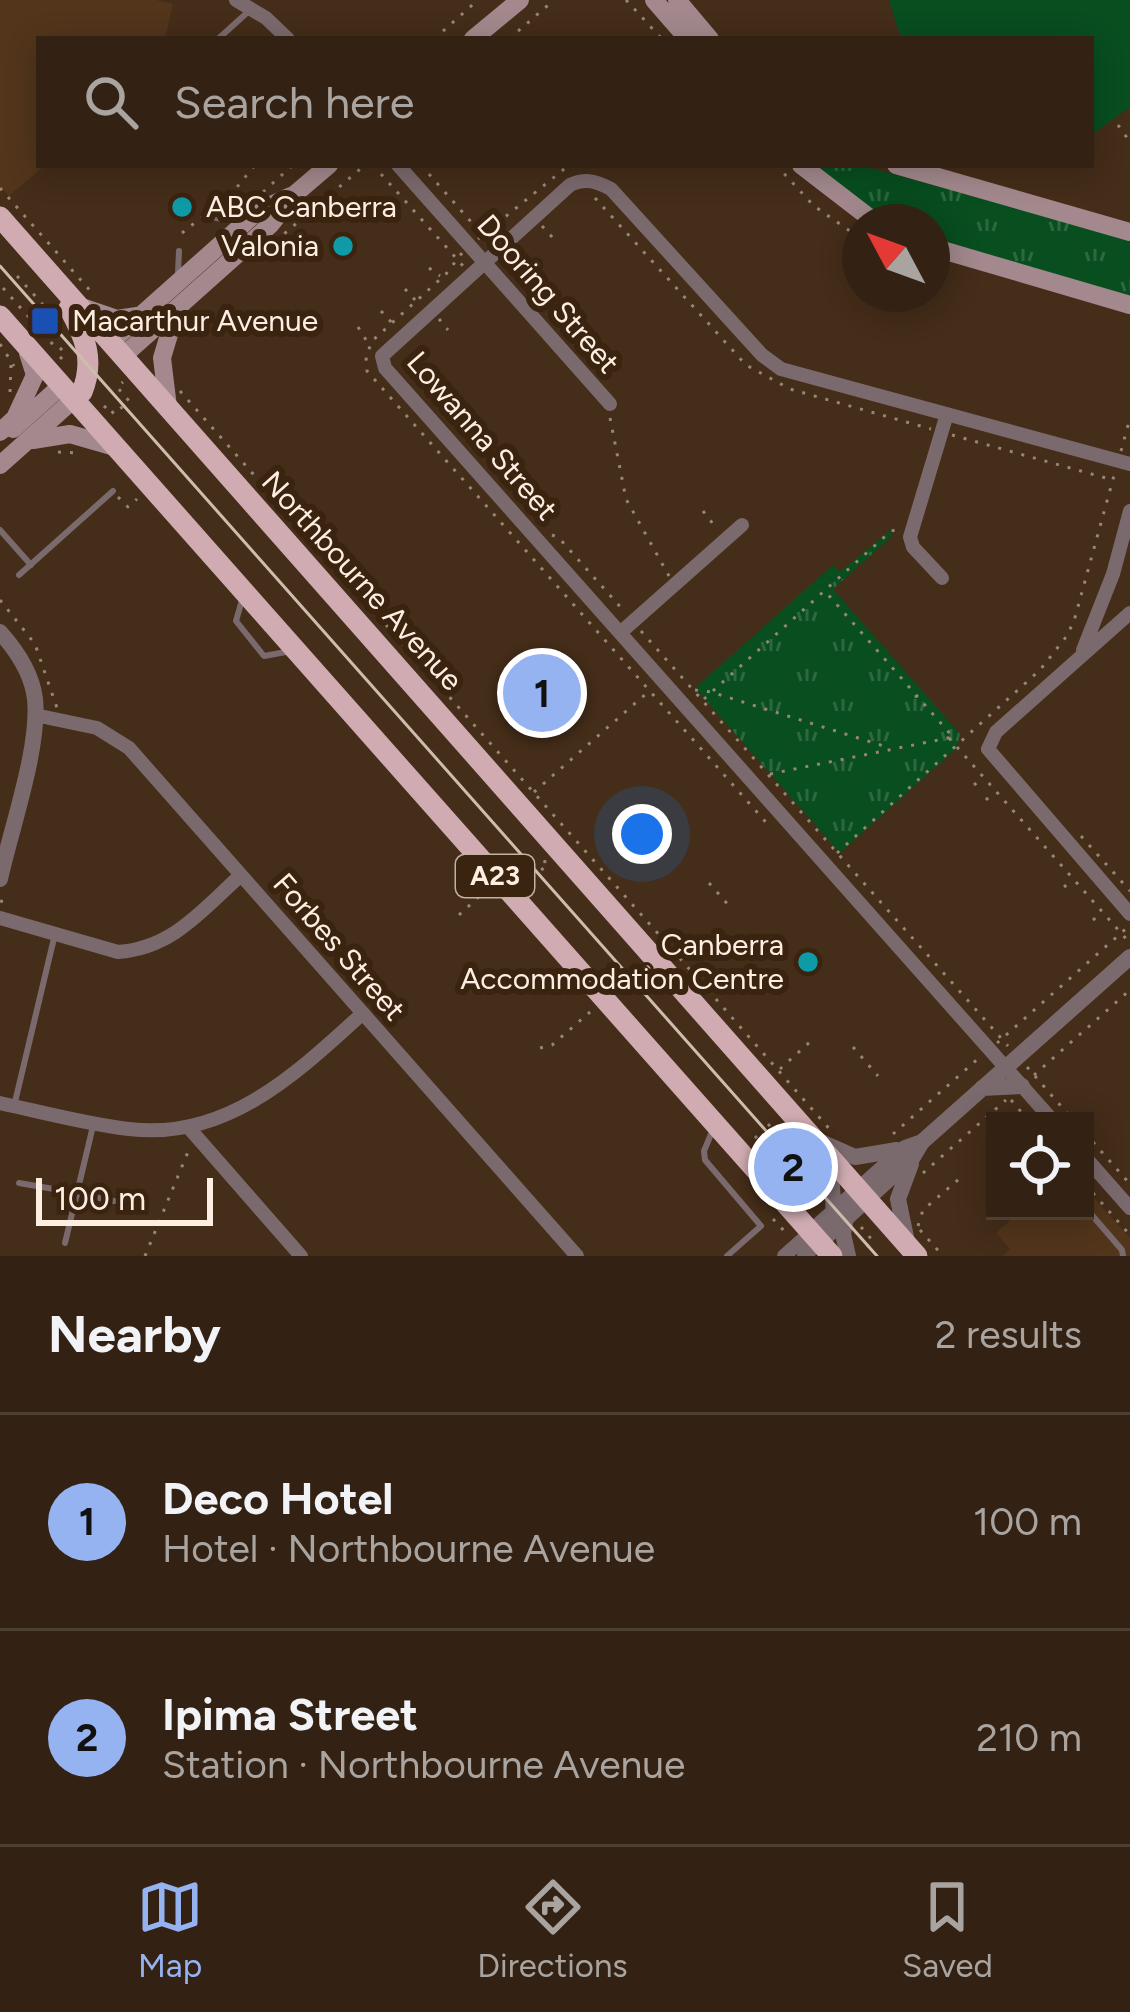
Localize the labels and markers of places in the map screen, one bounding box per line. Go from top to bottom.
place label: ABC Canberra [206,188,397,225]
marker: ABC Canberra [169,194,195,220]
place label: Valonia [221,227,319,264]
marker: Valonia [330,233,356,259]
place label: Macarthur Avenue [72,302,318,339]
marker: Macarthur Avenue [29,305,61,337]
pin: 1 [503,648,581,738]
place label: Canberra Accommodation Centre [460,926,784,997]
marker: Canberra Accommodation Centre [795,949,821,975]
pin: 2 [754,1122,832,1212]

